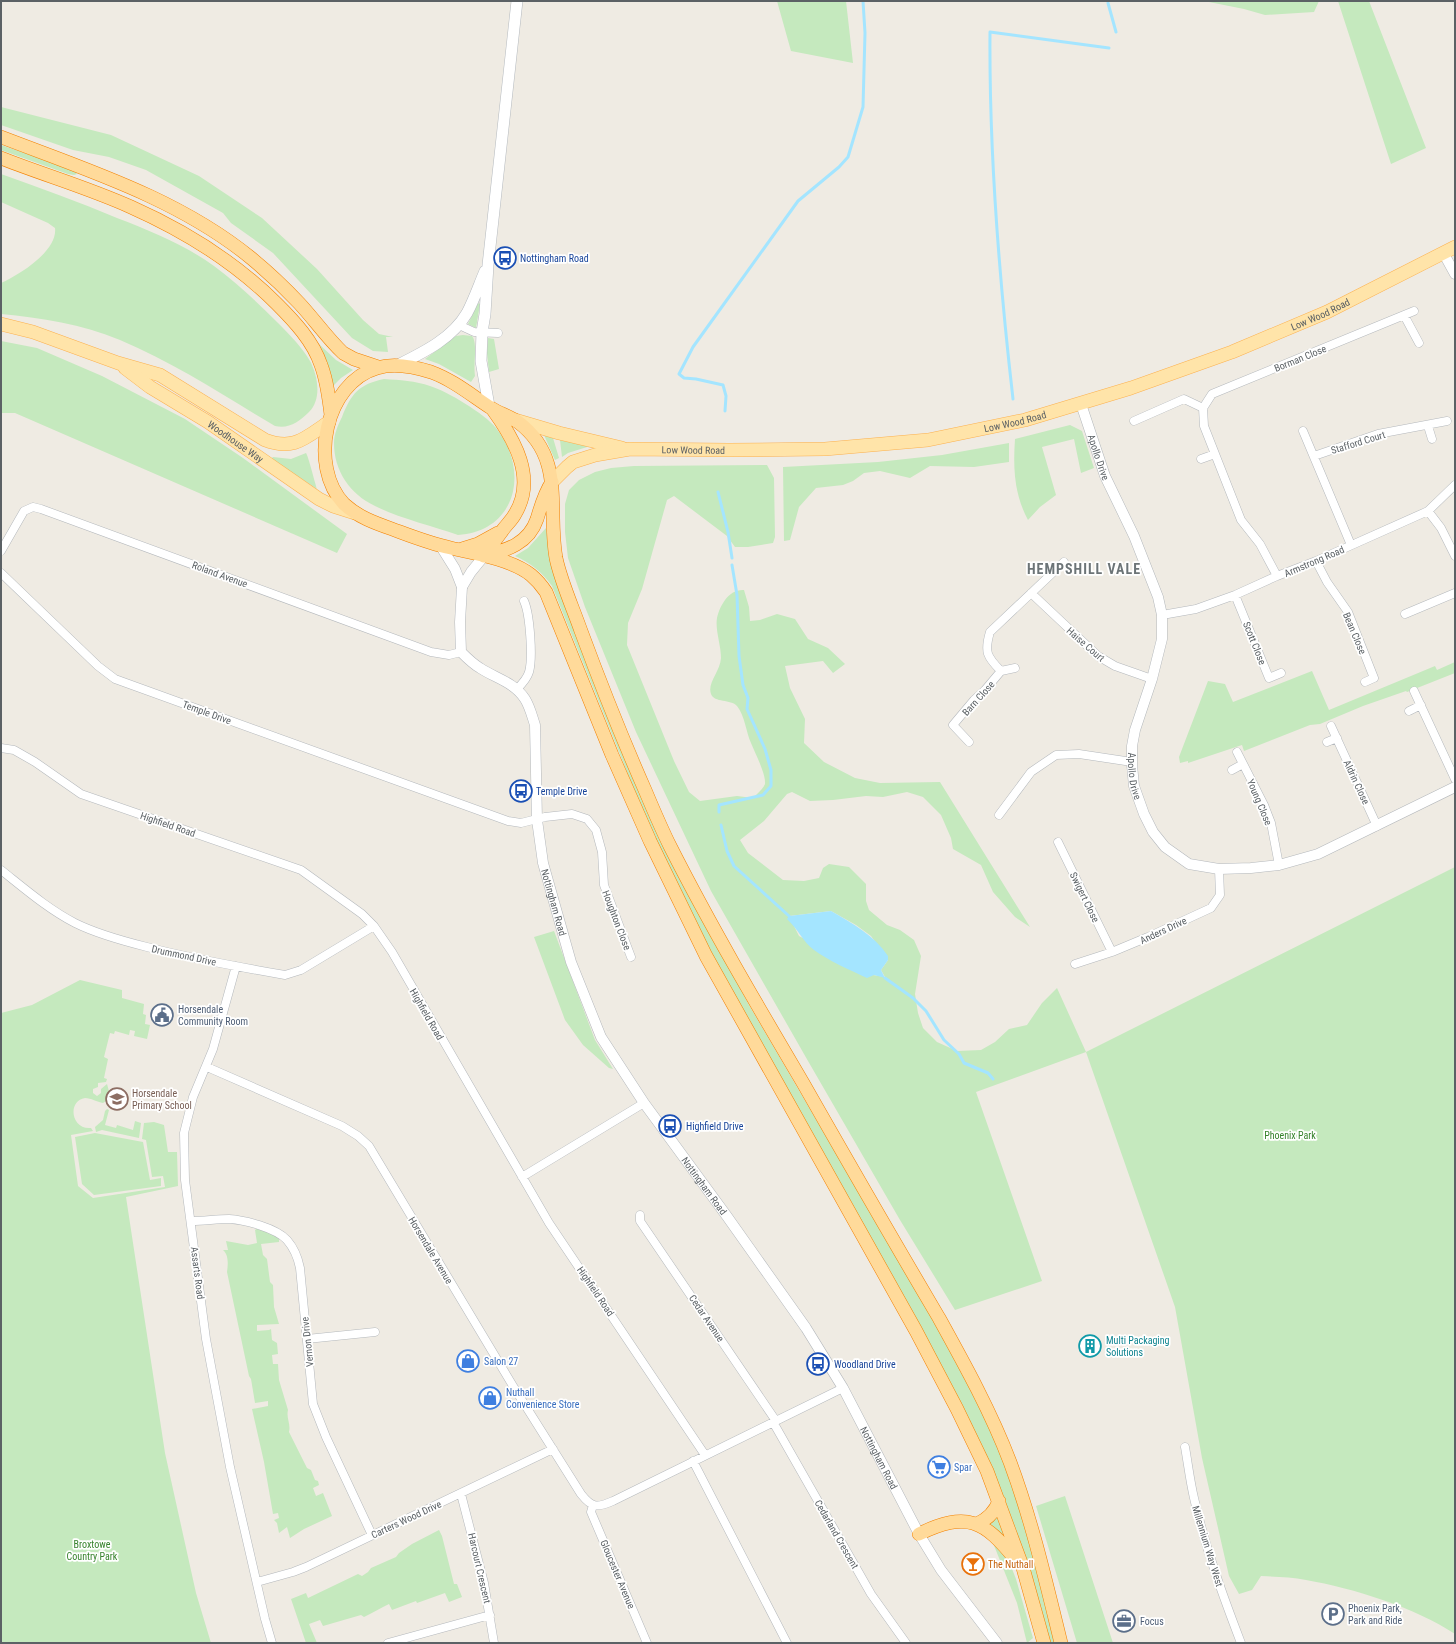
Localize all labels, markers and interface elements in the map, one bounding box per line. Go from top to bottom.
bus stop icon: Nottingham Road [492,245,518,271]
place label: Nottingham Road [520,253,589,264]
street label: Low Wood Road [1289,296,1352,333]
street label: Borman Close [1273,343,1328,374]
street label: Low Wood Road [983,409,1048,434]
street label: Woodhouse Way [206,419,265,465]
street label: Stafford Court [1330,429,1387,456]
street label: Apollo Drive [1085,433,1111,482]
street label: Low Wood Road [662,444,725,456]
street label: Armstrong Road [1283,544,1346,579]
street label: Roland Avenue [191,559,249,590]
district label: HEMPSHILL VALE [1027,561,1141,577]
street label: Bean Close [1341,611,1368,656]
street label: Scott Close [1241,620,1268,667]
street label: Haise Court [1064,625,1107,664]
street label: Barn Close [960,679,997,718]
street label: Temple Drive [181,699,233,726]
street label: Apollo Drive [1126,752,1143,801]
street label: Aldrin Close [1341,758,1372,806]
street label: Young Close [1245,777,1274,827]
bus stop icon: Temple Drive [508,778,534,804]
place label: Temple Drive [536,786,587,797]
street label: Highfield Road [139,810,197,839]
street label: Nottingham Road [539,868,568,937]
street label: Swigert Close [1068,870,1102,924]
street label: Houghton Close [600,889,633,952]
street label: Anders Drive [1138,915,1189,946]
street label: Drummond Drive [151,943,217,968]
street label: Highfield Road [407,987,446,1042]
public building icon: Horsendale Community Room [149,1002,175,1028]
place label: Horsendale Community Room [178,1004,248,1027]
school or university icon: Horsendale Primary School [104,1086,130,1112]
place label: Horsendale Primary School [132,1088,192,1111]
bus stop icon: Highfield Drive [657,1113,683,1139]
place label: Highfield Drive [686,1121,744,1132]
park label: Phoenix Park [1264,1130,1316,1141]
street label: Nottingham Road [679,1155,729,1217]
street label: Horsendale Avenue [406,1215,455,1286]
street label: Assarts Road [189,1246,206,1300]
street label: Highfield Road [575,1264,616,1318]
street label: Cedar Avenue [687,1293,726,1344]
street label: Vernon Drive [299,1316,316,1367]
building icon: Multi Packaging Solutions [1077,1333,1103,1359]
place label: Multi Packaging Solutions [1106,1335,1169,1358]
shop icon: Salon 27 [455,1348,481,1374]
bus stop icon: Woodland Drive [805,1351,831,1377]
place label: Salon 27 [484,1356,518,1367]
place label: Woodland Drive [834,1359,896,1370]
shop icon: Nuthall Convenience Store [477,1385,503,1411]
place label: Nuthall Convenience Store [506,1387,580,1410]
street label: Nottingham Road [858,1425,900,1491]
supermarket icon: Spar [926,1454,952,1480]
place label: Spar [954,1462,972,1473]
street label: Carters Wood Drive [369,1498,443,1541]
street label: Cedarland Crescent [812,1498,861,1571]
street label: Millennium Way West [1190,1504,1225,1588]
street label: Harcourt Crescent [466,1532,493,1604]
street label: Gloucester Avenue [598,1538,637,1611]
park label: Broxtowe Country Park [67,1539,118,1562]
bar icon: The Nuthall [960,1551,986,1577]
place label: The Nuthall [988,1559,1033,1570]
parking icon: Phoenix Park, Park and Ride [1320,1601,1346,1627]
place label: Phoenix Park, Park and Ride [1348,1603,1403,1626]
office icon: Focus [1111,1608,1137,1634]
place label: Focus [1140,1616,1164,1627]

